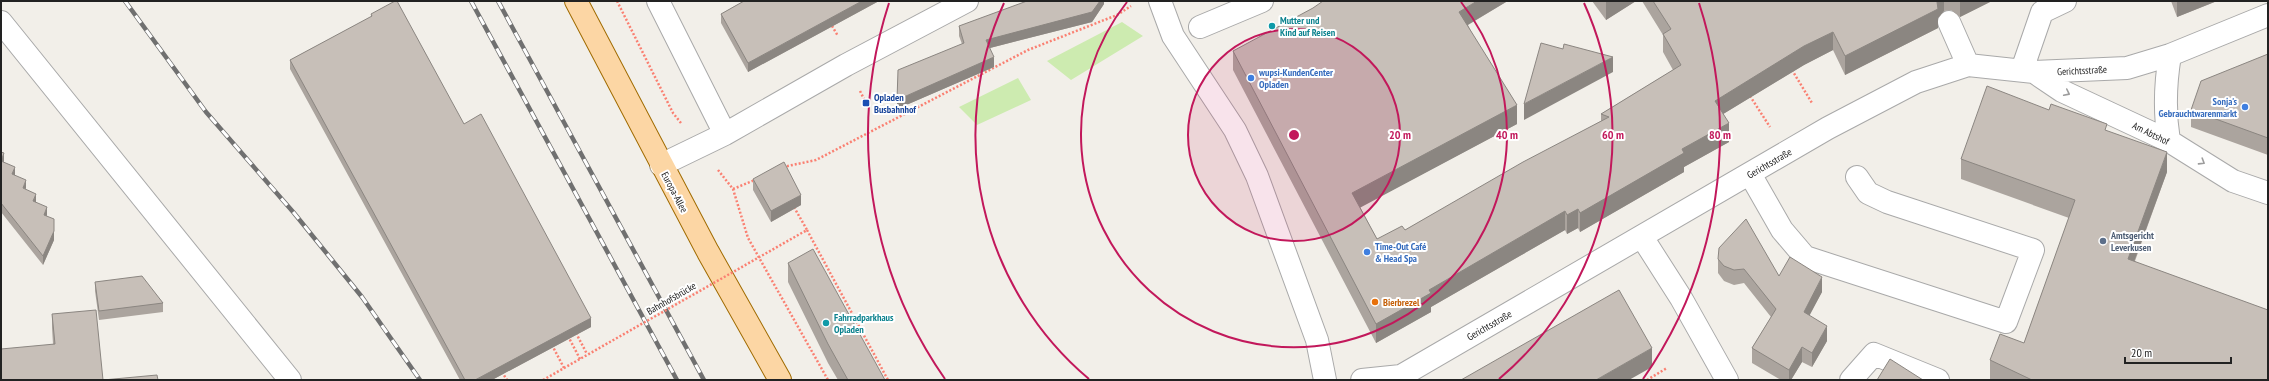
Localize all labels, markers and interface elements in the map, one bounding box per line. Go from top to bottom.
place label: Mutter und Kind auf Reisen [1280,14,1336,39]
marker: Mutter und Kind auf Reisen [1267,21,1277,31]
street label: Gerichtsstraße [2057,63,2107,78]
place label: wupsi-KundenCenter Opladen [1258,66,1333,91]
marker: wupsi-KundenCenter Opladen [1246,73,1256,83]
one-way arrow [2063,88,2070,96]
place label: Opladen Busbahnhof [874,91,917,116]
place label: Sonja's Gebrauchtwarenmarkt [2158,95,2237,120]
marker: Opladen Busbahnhof [861,98,871,108]
marker: Sonja's Gebrauchtwarenmarkt [2240,102,2250,112]
street label: Am Abtshof [2130,119,2172,148]
text: 20 m [1389,127,1411,142]
text: 40 m [1496,127,1518,142]
text: 60 m [1602,127,1624,142]
text: 80 m [1709,127,1731,142]
centre of rings [1287,128,1301,142]
street label: Gerichtsstraße [1744,145,1794,182]
one-way arrow [2197,157,2204,164]
street label: Europa-Allee [658,170,691,215]
place label: Amtsgericht Leverkusen [2110,229,2154,254]
marker: Amtsgericht Leverkusen [2098,236,2108,246]
place label: Time-Out Café & Head Spa [1375,240,1426,265]
marker: Time-Out Café & Head Spa [1362,247,1372,257]
street label: Bahnhofsbrücke [644,279,698,318]
place label: Bierbrezel [1383,296,1420,309]
marker: Bierbrezel [1370,297,1380,307]
street label: Gerichtsstraße [1464,307,1514,344]
place label: Fahrradparkhaus Opladen [834,311,894,336]
marker: Fahrradparkhaus Opladen [821,318,831,328]
scale bar [2125,339,2231,365]
text: 20 m [2131,345,2152,360]

